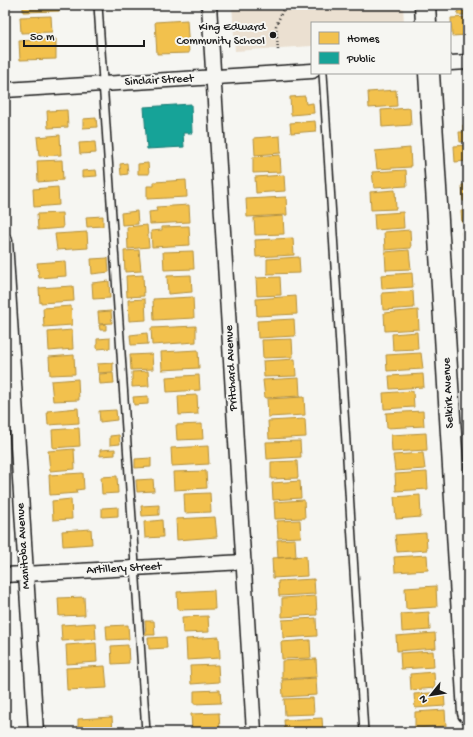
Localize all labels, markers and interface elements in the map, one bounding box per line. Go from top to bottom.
place label: King Edward Community School [176,21,266,49]
scale bar [24,22,144,48]
legend [311,22,451,74]
marker: King Edward Community School [268,30,278,40]
text: 50 m [30,31,55,45]
text: Homes [347,33,380,47]
text: Public [346,53,376,67]
street label: Sinclair Street [124,72,195,90]
street label: Pritchard Avenue [223,324,241,412]
street label: Selkirk Avenue [440,356,458,429]
street label: Manitoba Avenue [14,502,34,590]
street label: Artillery Street [86,560,163,578]
north arrow [411,675,451,715]
text: N [417,693,431,705]

